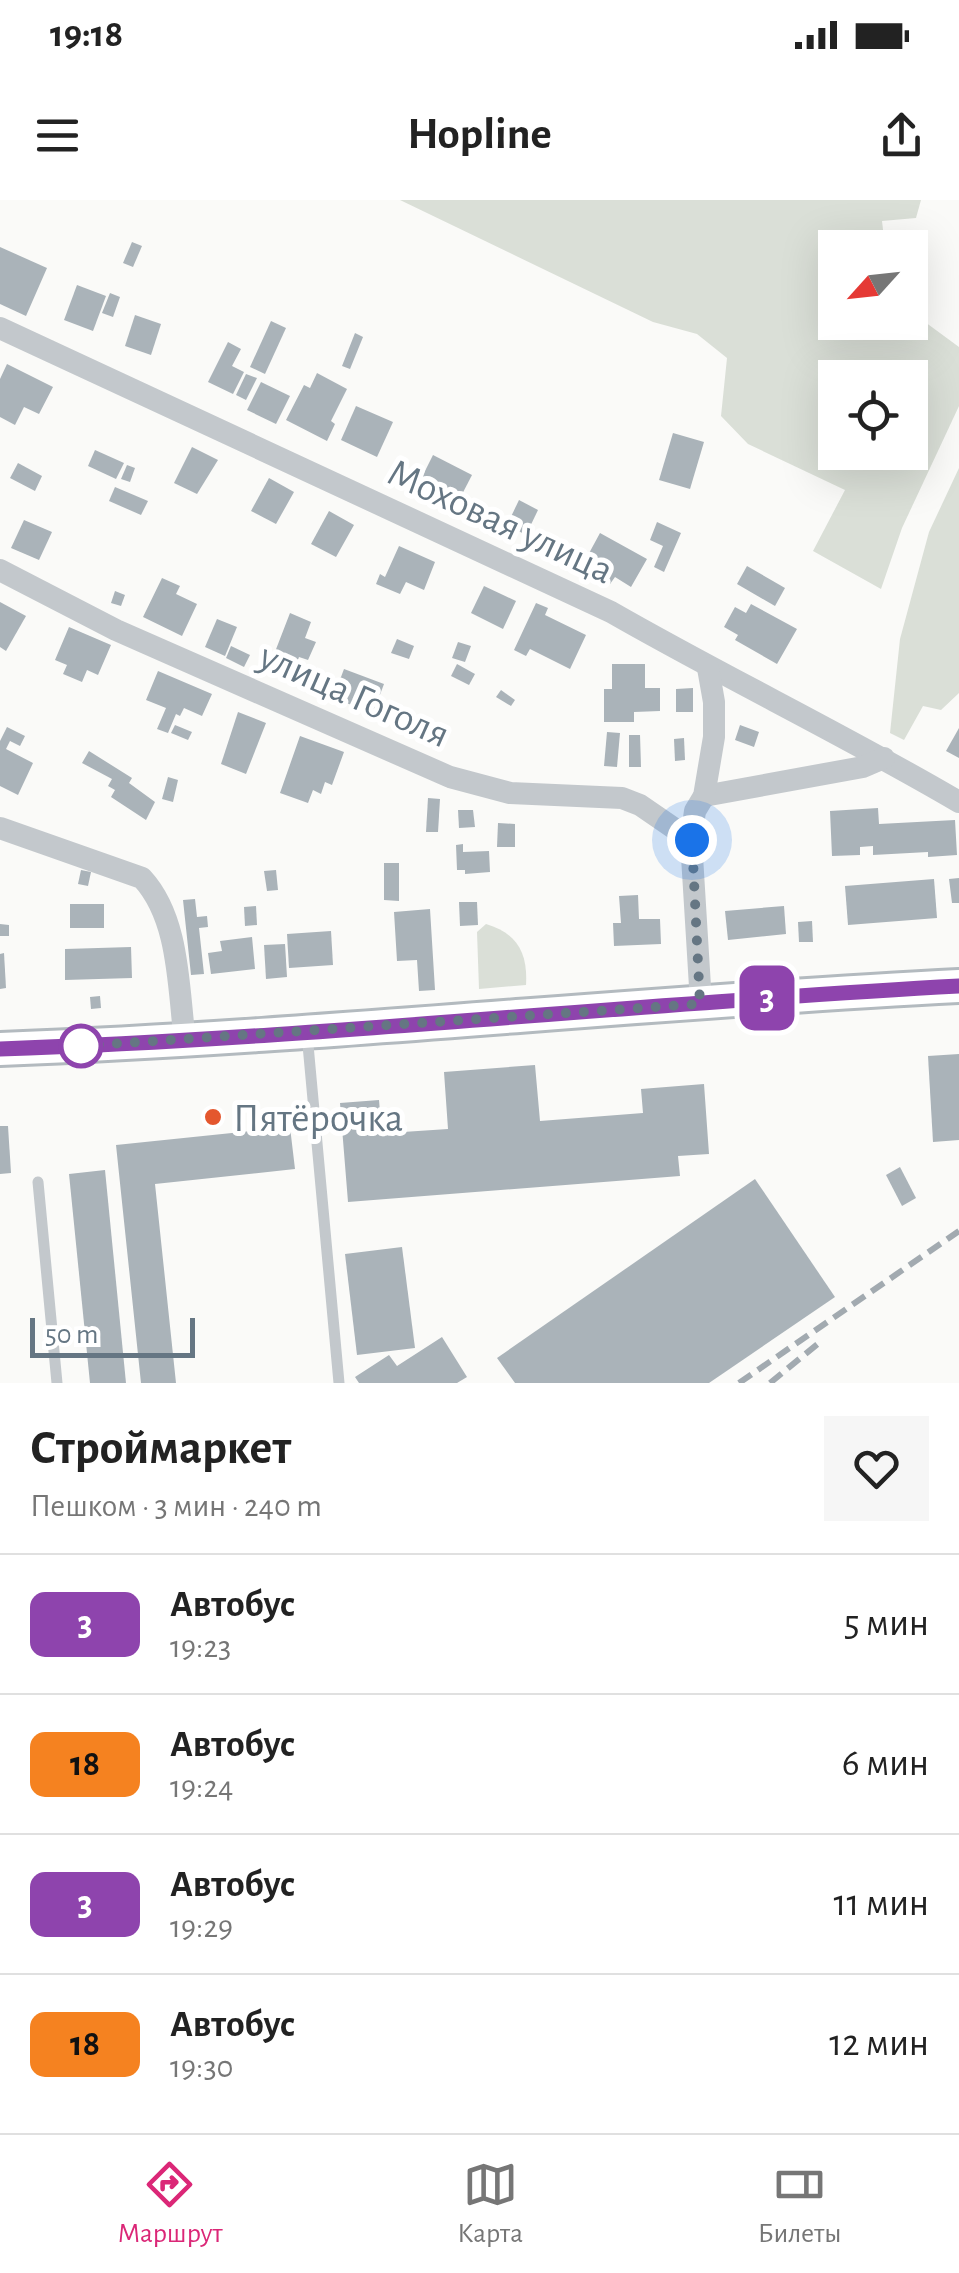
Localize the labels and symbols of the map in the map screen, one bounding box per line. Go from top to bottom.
north arrow [818,230,928,340]
street label: Моховая улица [381,452,619,591]
street label: улица Гоголя [252,636,455,755]
your location [667,815,717,865]
line badge: 3 [734,966,800,1030]
unlabelled marker [60,1025,102,1067]
place label: Пятёрочка [233,1099,403,1139]
marker: Пятёрочка [202,1106,224,1128]
scale bar [30,1313,195,1358]

